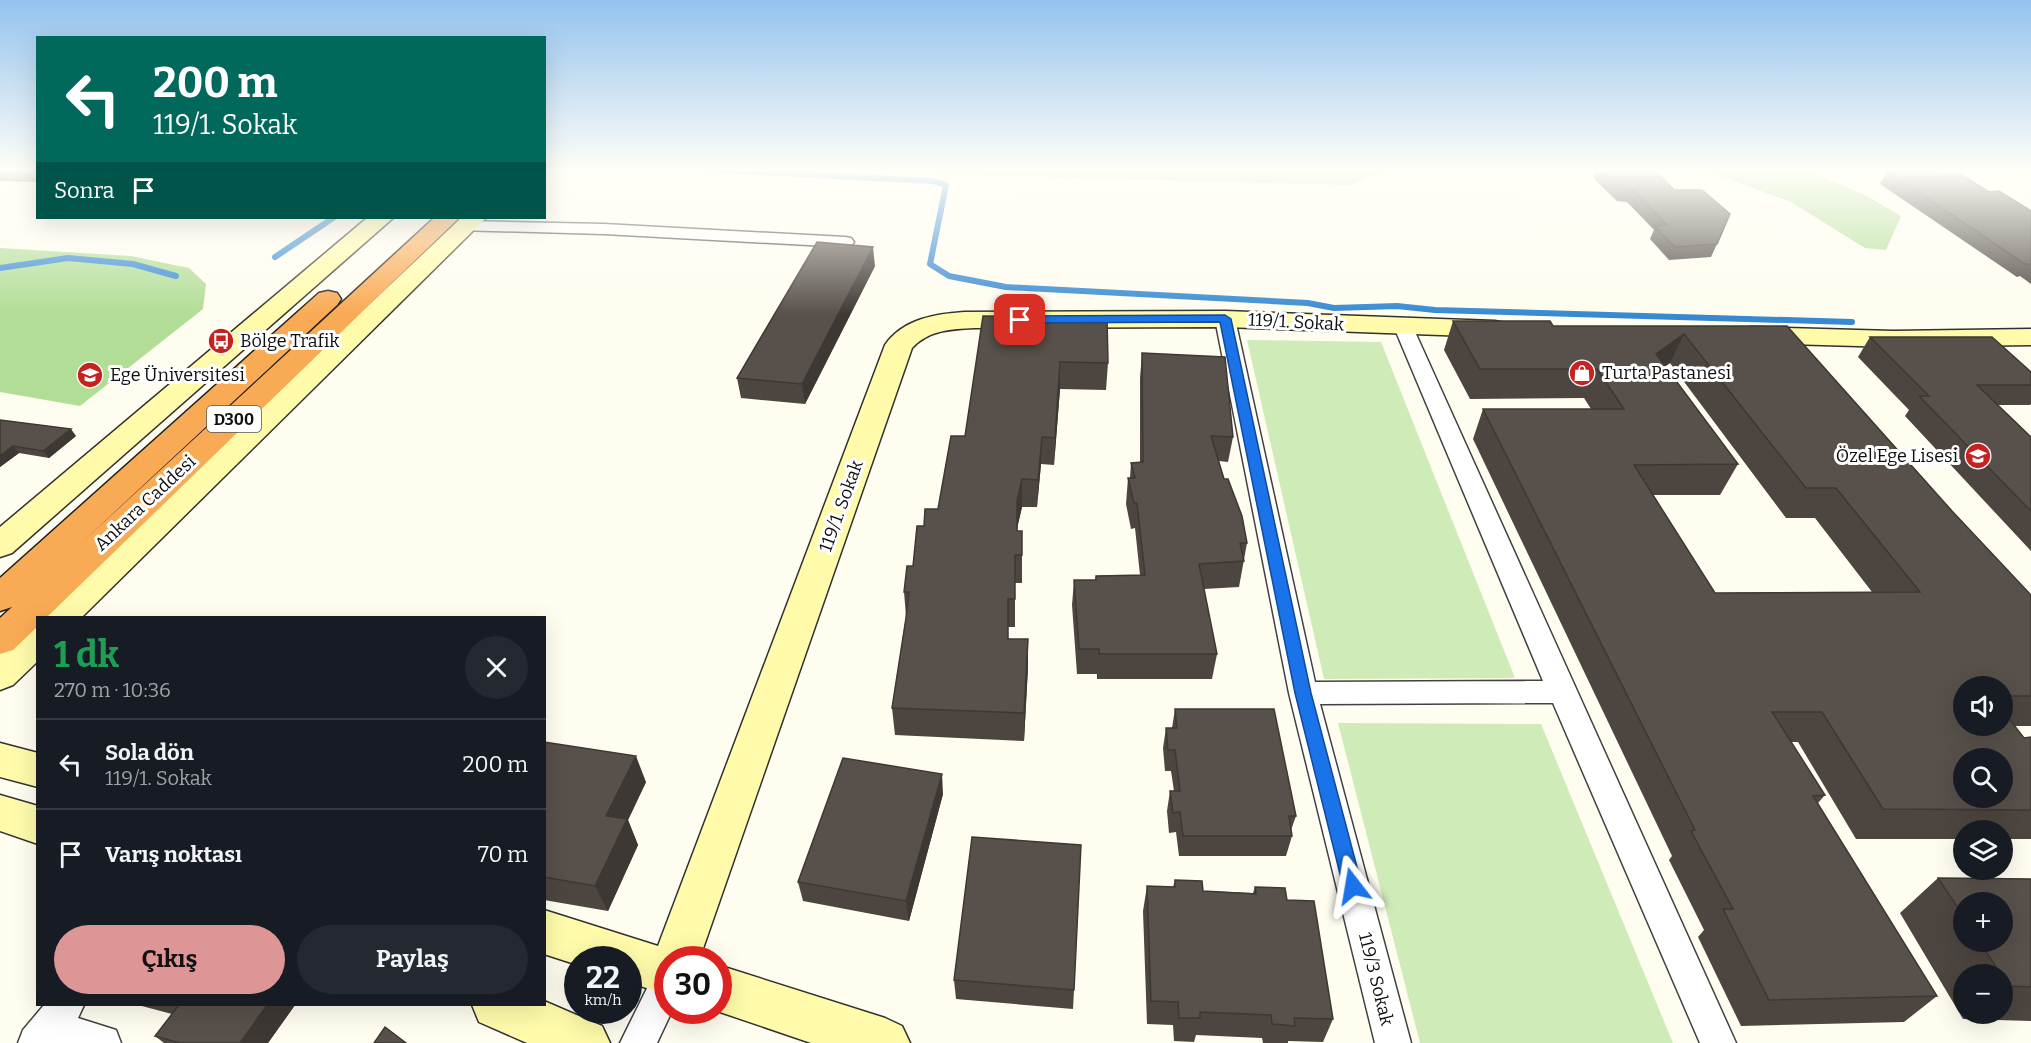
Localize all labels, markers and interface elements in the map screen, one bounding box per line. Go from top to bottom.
text: 200 m [153,58,278,108]
icon: left [54,60,132,138]
text: 119/1. Sokak [153,109,297,141]
icon: arrive [127,174,160,207]
text: Sonra [54,177,115,204]
pin [994,294,1045,345]
icon: arrive [1003,303,1036,336]
street label: 119/1. Sokak [1247,308,1345,336]
bus stop icon: Bölge Trafik [206,326,236,356]
place label: Bölge Trafik [240,330,340,352]
shop icon: Turta Pastanesi [1567,358,1597,388]
school or university icon: Ege Üniversitesi [75,360,105,390]
place label: Turta Pastanesi [1602,362,1731,384]
place label: Ege Üniversitesi [110,364,245,386]
road number: D300 [207,406,261,432]
school or university icon: Özel Ege Lisesi [1963,441,1993,471]
place label: Özel Ege Lisesi [1836,445,1958,467]
street label: Ankara Caddesi [90,450,200,556]
street label: 119/1. Sokak [814,456,868,555]
text: 1 dk [54,633,119,677]
button: close [465,636,528,699]
map controls [1953,676,2013,1024]
button: sound [1953,676,2013,736]
text: 270 m · 10:36 [54,678,171,702]
text: Sola dön [105,739,194,766]
icon: left [54,748,87,781]
button: search [1953,748,2013,808]
text: 200 m [462,751,528,778]
text: 119/1. Sokak [105,766,212,790]
button: layers [1953,820,2013,880]
icon: arrive [54,838,87,871]
text: Varış noktası [105,841,242,868]
text: 70 m [478,841,528,868]
position arrow [1321,854,1385,918]
button: + [1953,892,2013,952]
button: Çıkış [54,925,285,994]
button: Paylaş [297,925,528,994]
street label: 119/3 Sokak [1354,930,1398,1029]
speed limit sign: 30 [654,946,732,1024]
text: 22 [586,960,620,996]
button: − [1953,964,2013,1024]
text: km/h [584,991,622,1009]

